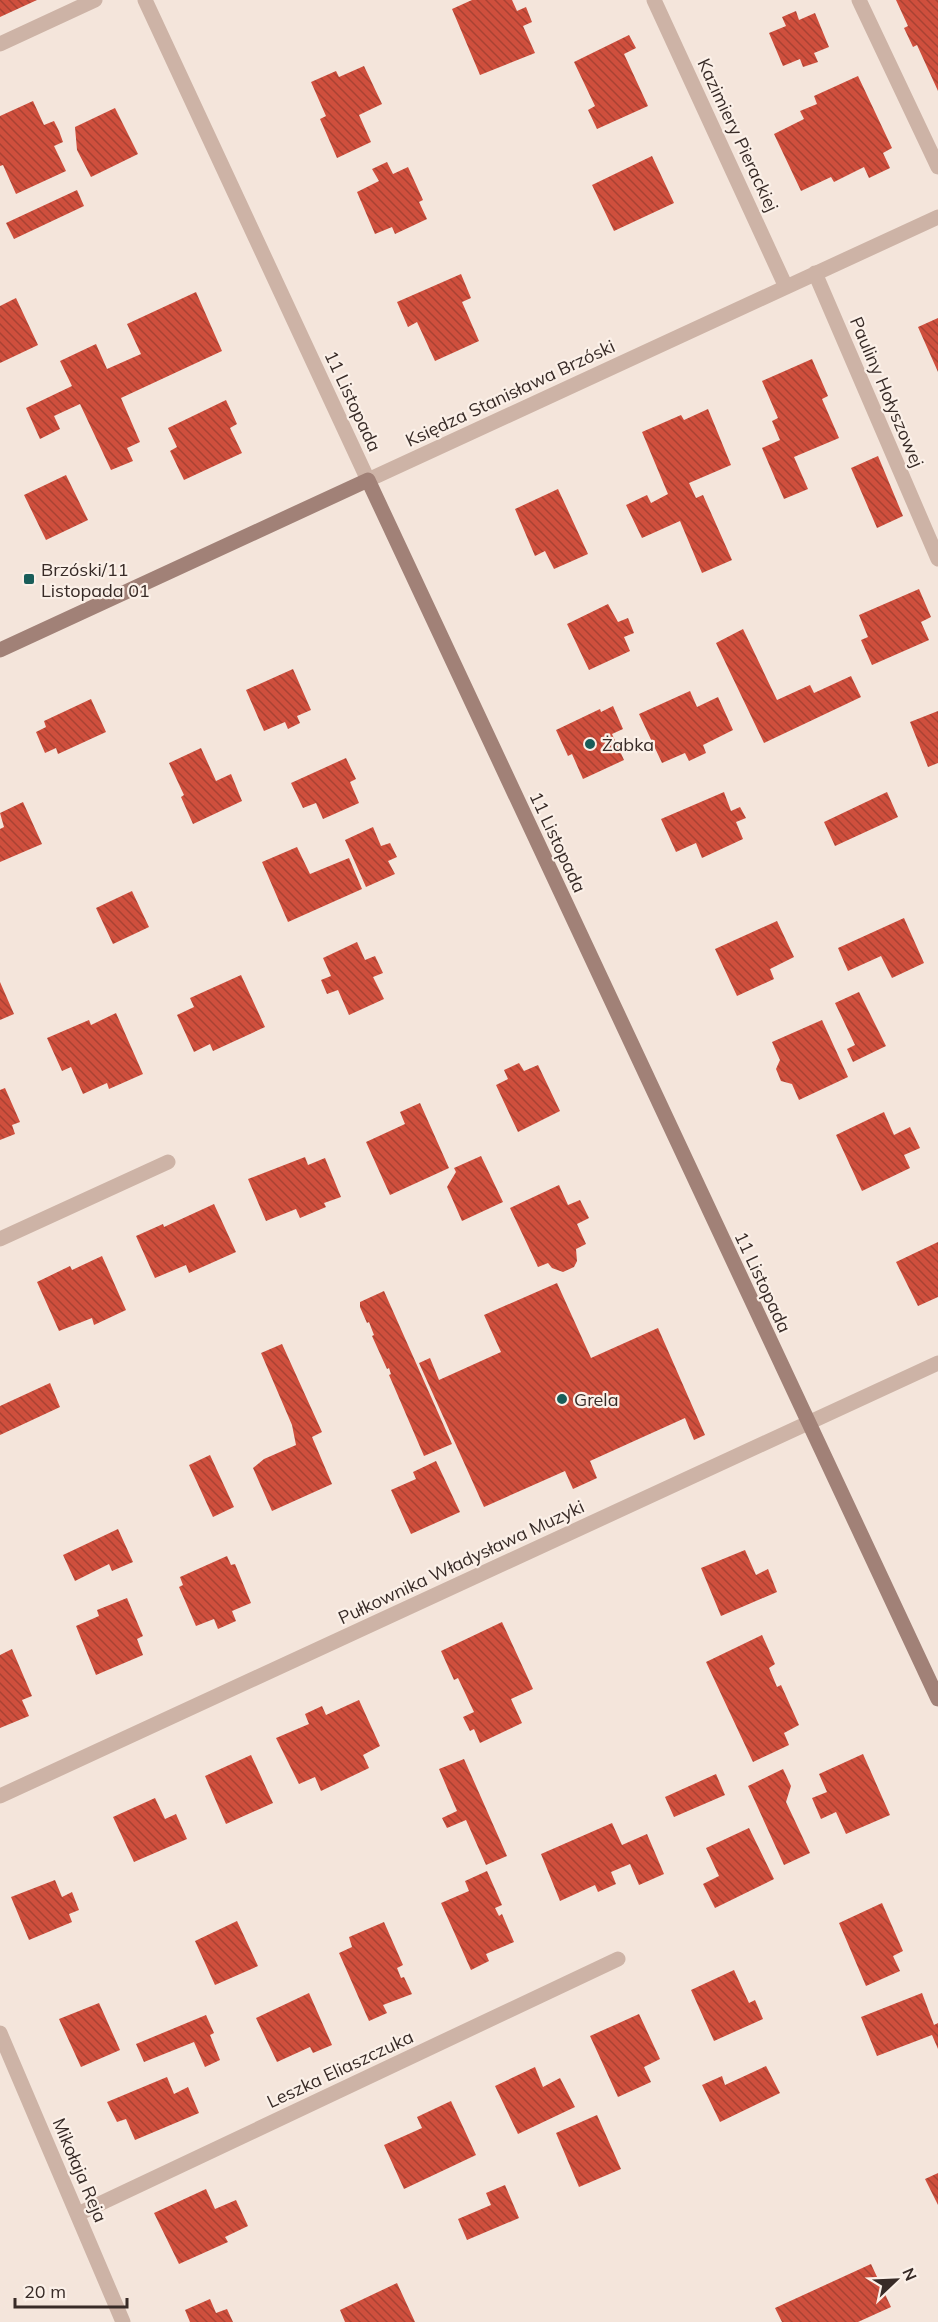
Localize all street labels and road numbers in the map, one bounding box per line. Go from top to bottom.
street label: Kazimiery Pierackiej [692,55,784,215]
street label: Pauliny Hołyszowej [845,313,929,471]
street label: Księdza Stanisława Brzóski [402,334,618,452]
street label: 11 Listopada [320,347,386,455]
street label: 11 Listopada [525,788,591,896]
street label: 11 Listopada [730,1228,796,1336]
street label: Pułkownika Władysława Muzyki [334,1495,588,1629]
street label: Leszka Eliaszczuka [263,2025,417,2113]
street label: Mikołaja Reja [48,2114,112,2226]

